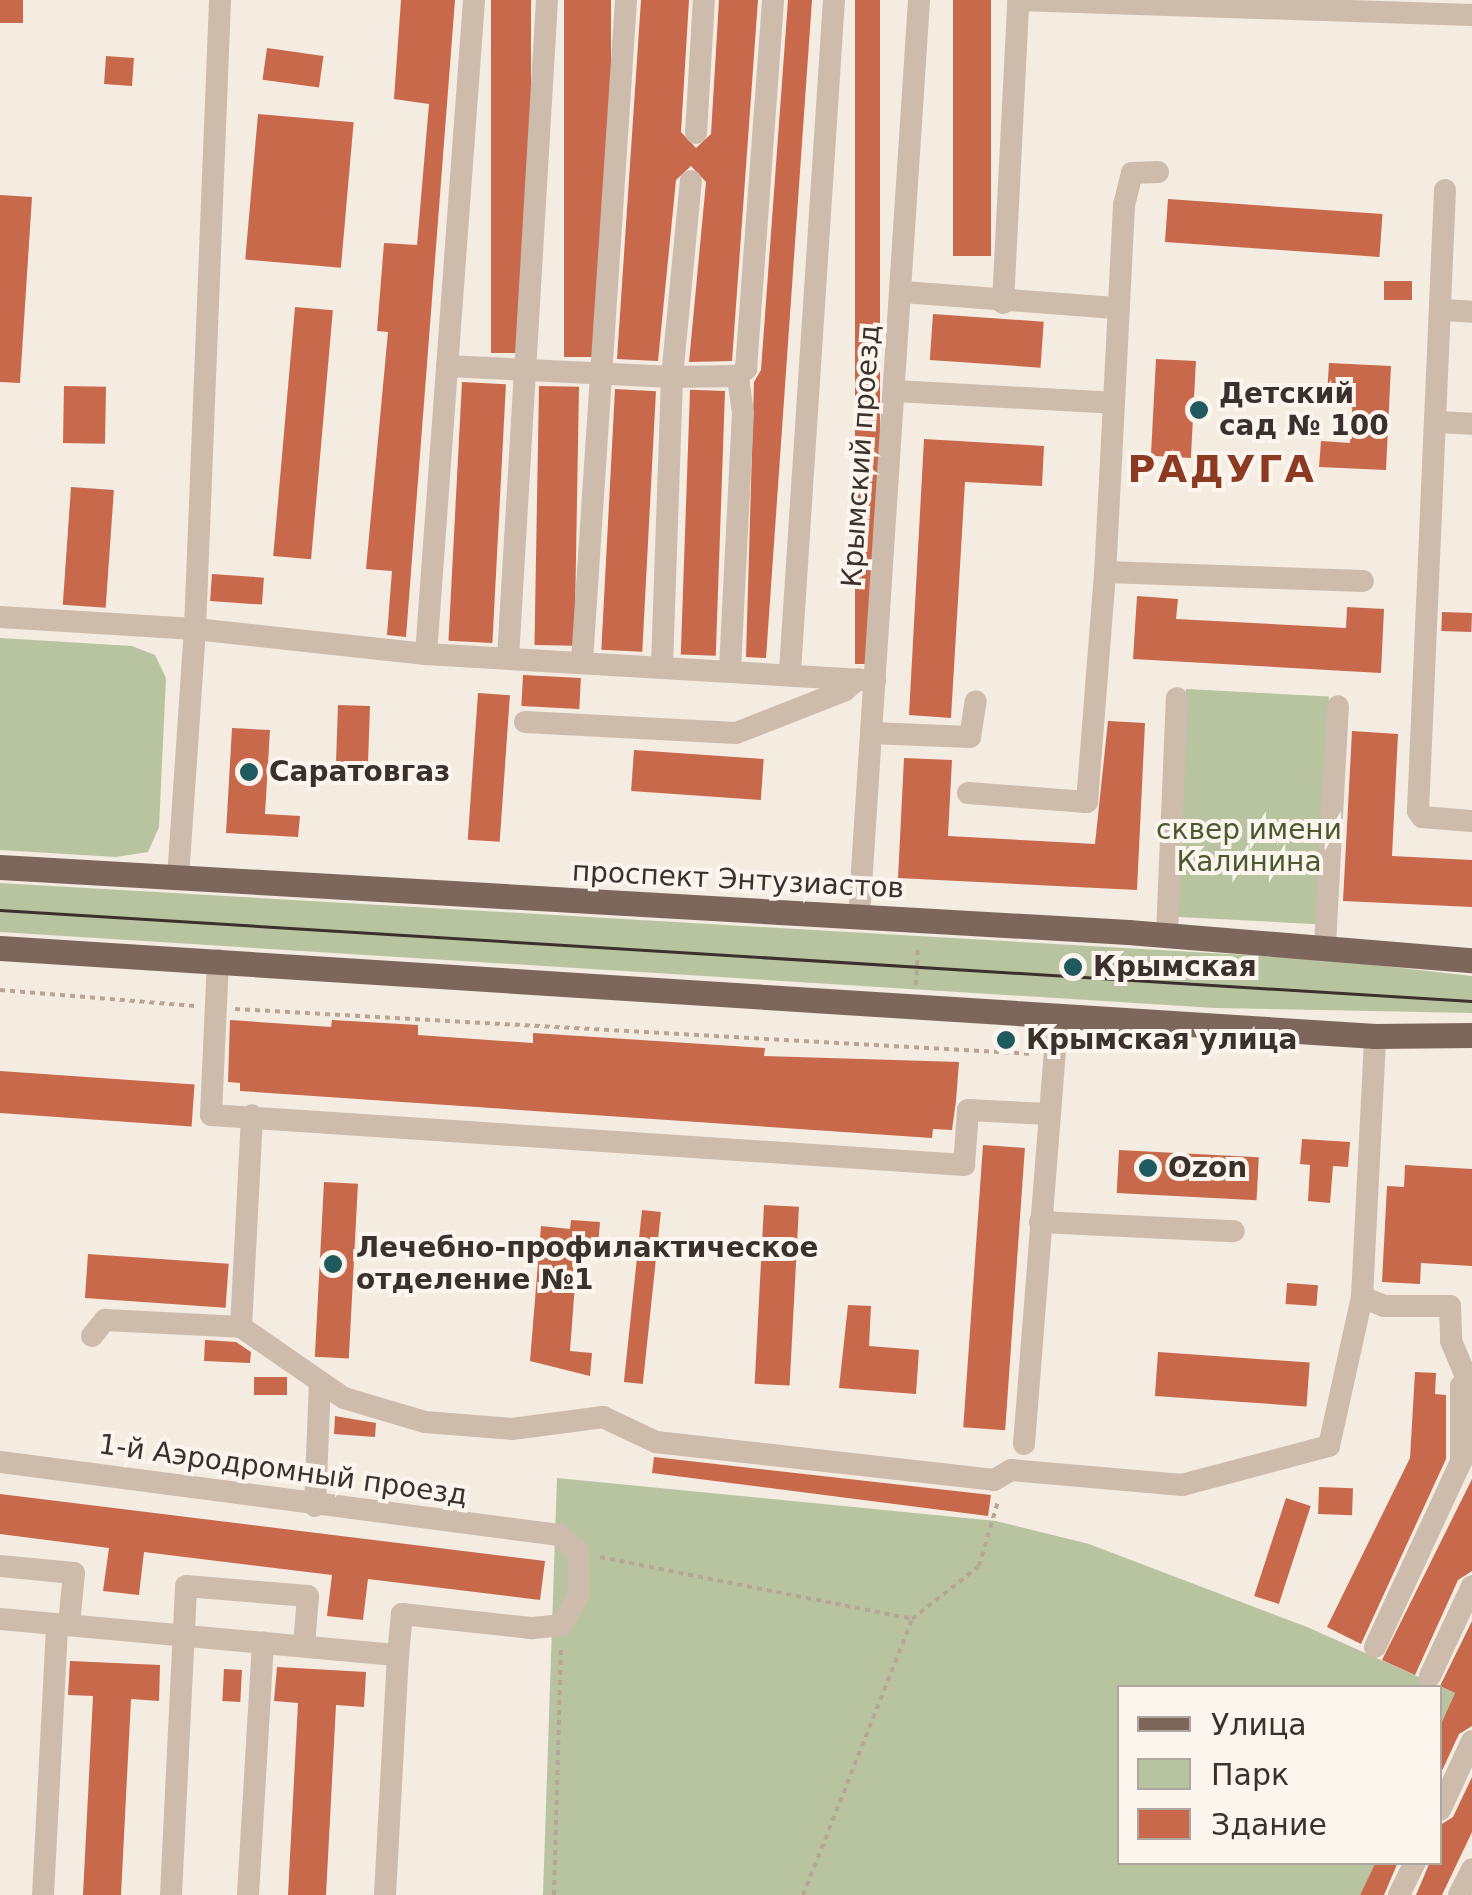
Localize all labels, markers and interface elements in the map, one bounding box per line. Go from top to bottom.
street label: Крымский проезд [835,324,887,588]
place label: Детский сад № 100 [1219,377,1389,443]
marker: Детский сад № 100 [1188,399,1210,421]
district label: РАДУГА [1127,447,1317,493]
place label: Саратовгаз [269,755,450,789]
marker: Саратовгаз [238,761,260,783]
park label: сквер имени Калинина [1156,813,1342,879]
street label: проспект Энтузиастов [571,855,905,905]
place label: Крымская [1093,950,1257,984]
marker: Крымская [1062,956,1084,978]
place label: Крымская улица [1026,1023,1297,1057]
marker: Крымская улица [995,1029,1017,1051]
place label: Ozon [1168,1151,1247,1185]
marker: Ozon [1137,1157,1159,1179]
place label: Лечебно-профилактическое отделение №1 [356,1231,819,1297]
marker: Лечебно-профилактическое отделение №1 [320,1251,346,1277]
street label: 1-й Аэродромный проезд [96,1427,470,1513]
legend [1117,1685,1442,1865]
text: Улица [1211,1707,1307,1742]
text: Парк [1211,1757,1289,1792]
text: Здание [1211,1807,1327,1842]

